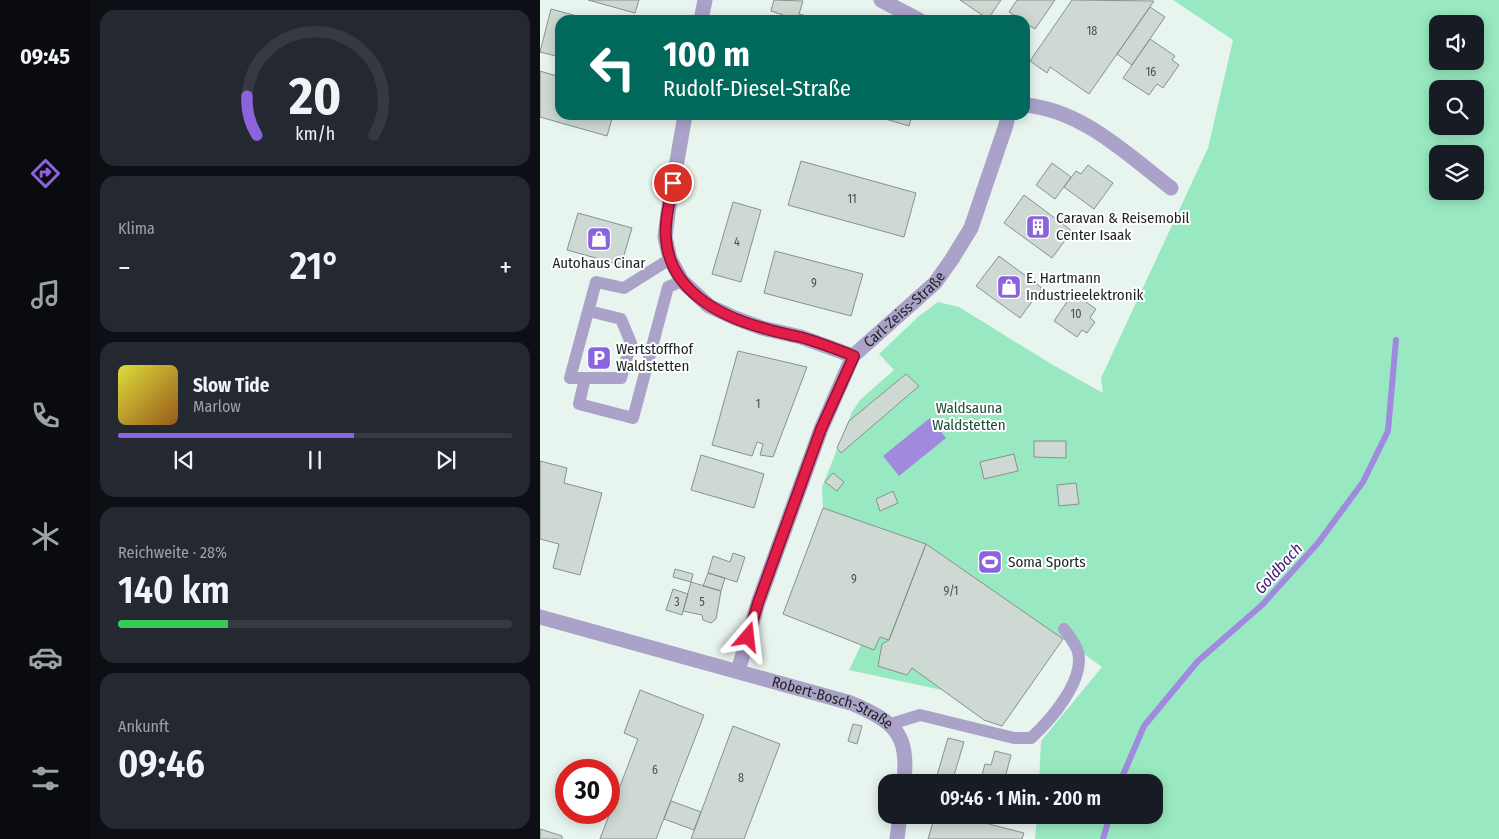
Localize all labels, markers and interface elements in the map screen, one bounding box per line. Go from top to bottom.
map controls [1429,15,1484,200]
button: sound [1429,15,1484,70]
house number: 18 [1087,24,1097,38]
text: 100 m [663,33,750,75]
icon: left [580,35,645,100]
text: 09:45 [20,43,70,70]
text: 20 [288,65,341,128]
house number: 16 [1146,65,1156,79]
text: Rudolf-Diesel-Straße [663,75,851,102]
button: search [1429,80,1484,135]
text: km/h [295,123,335,145]
button: layers [1429,145,1484,200]
icon: directions [28,156,63,191]
pin [652,162,694,204]
icon: arrive [659,169,687,197]
house number: 11 [847,192,857,206]
place label: Caravan & Reisemobil Center Isaak [1056,209,1190,244]
building icon: Caravan & Reisemobil Center Isaak [1025,214,1051,240]
text: Klima [118,219,155,238]
shop icon: Autohaus Cinar [586,226,612,252]
house number: 4 [734,235,740,249]
text: 21° [290,243,340,289]
text: − [118,251,131,284]
text: + [499,251,512,284]
place label: Autohaus Cinar [552,254,646,272]
street label: Carl-Zeiss-Straße [860,268,949,351]
place label: E. Hartmann Industrieelektronik [1026,269,1143,304]
shop icon: E. Hartmann Industrieelektronik [996,274,1022,300]
house number: 9 [811,276,817,290]
icon: music [28,277,63,312]
house number: 10 [1071,307,1081,321]
place label: Wertstoffhof Waldstetten [616,340,695,375]
parking icon: Wertstoffhof Waldstetten [586,345,612,371]
text: Slow Tide [193,374,269,397]
text: Marlow [193,397,241,416]
house number: 1 [756,397,760,411]
icon: phone [28,398,63,433]
park label: Waldsauna Waldstetten [932,399,1006,434]
icon: previous [170,446,198,474]
icon: pause [301,446,329,474]
icon: next [432,446,460,474]
icon: climate [28,519,63,554]
water label: Goldbach [1251,539,1306,598]
text: Reichweite · 28% [118,543,227,562]
sports icon: Soma Sports [977,549,1003,575]
place label: Soma Sports [1008,553,1086,571]
text: 140 km [118,567,230,613]
house number: 9 [851,572,857,586]
house number: 9/1 [944,584,958,598]
house number: 3 [674,595,680,609]
house number: 5 [699,595,705,609]
position arrow [721,610,773,662]
icon: car [28,640,63,675]
street label: Robert-Bosch-Straße [770,673,897,733]
text: Ankunft [118,717,169,736]
text: 09:46 [118,741,205,787]
speed limit sign: 30 [555,759,620,824]
icon: filters [28,761,63,796]
house number: 6 [652,763,658,777]
house number: 8 [738,771,744,785]
text: 09:46 · 1 Min. · 200 m [940,787,1101,810]

